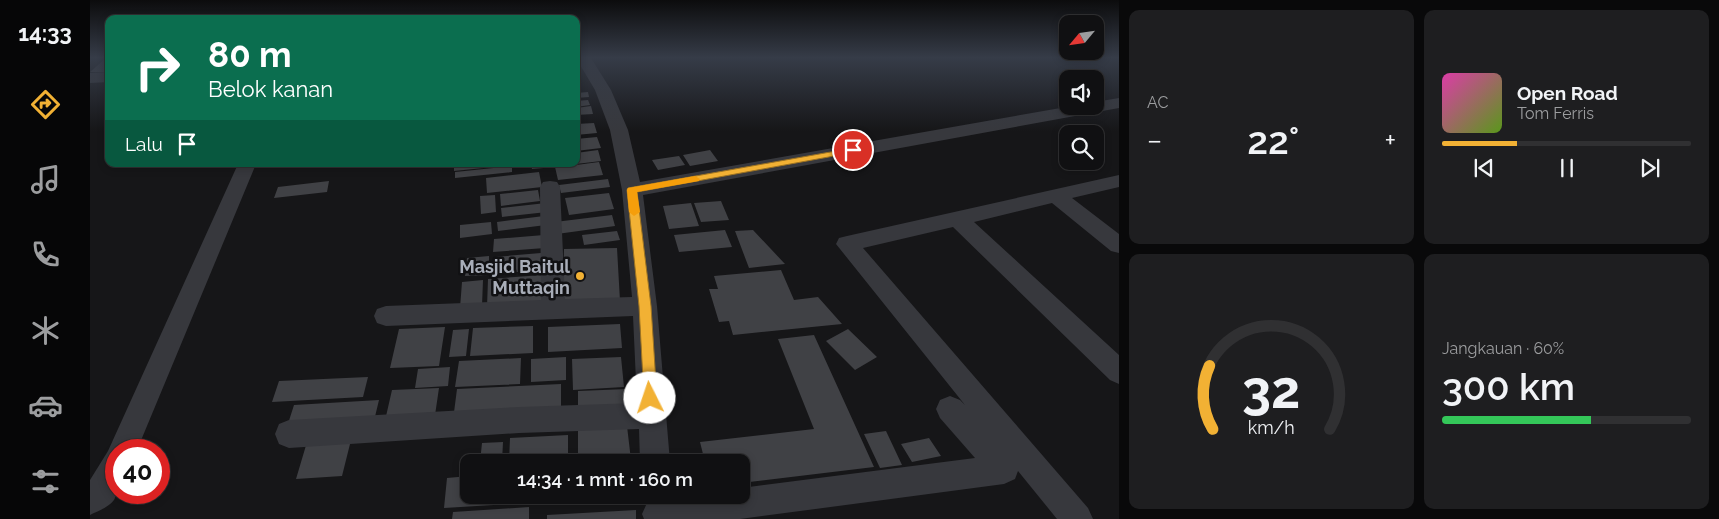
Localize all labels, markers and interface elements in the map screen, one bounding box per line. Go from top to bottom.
north arrow [1059,15,1104,60]
map controls [1059,15,1104,170]
text: 14:33 [18,20,72,46]
text: 80 m [208,34,292,75]
icon: right [125,35,190,100]
button: sound [1059,70,1104,115]
text: Belok kanan [208,76,333,102]
text: Open Road [1517,82,1618,104]
icon: directions [28,87,63,122]
text: AC [1147,93,1168,112]
text: Tom Ferris [1517,104,1594,123]
text: 22° [1247,118,1299,163]
text: − [1147,124,1162,157]
text: + [1384,124,1396,157]
button: search [1059,125,1104,170]
pin [832,129,874,171]
icon: arrive [173,130,201,158]
text: Lalu [125,133,163,155]
icon: arrive [839,136,867,164]
icon: previous [1470,154,1498,182]
icon: pause [1553,154,1581,182]
icon: next [1636,154,1664,182]
icon: music [28,162,63,197]
icon: phone [28,237,63,272]
place label: Masjid Baitul Muttaqin [459,256,570,298]
marker: Masjid Baitul Muttaqin [574,270,586,282]
icon: climate [28,313,63,348]
text: Jangkauan · 60% [1442,339,1564,358]
text: 32 [1242,359,1301,420]
text: 300 km [1442,364,1575,409]
position arrow [623,371,675,423]
icon: car [28,388,63,423]
text: km/h [1248,417,1295,438]
speed limit sign: 40 [105,439,170,504]
icon: filters [28,464,63,499]
text: 14:34 · 1 mnt · 160 m [517,468,693,490]

